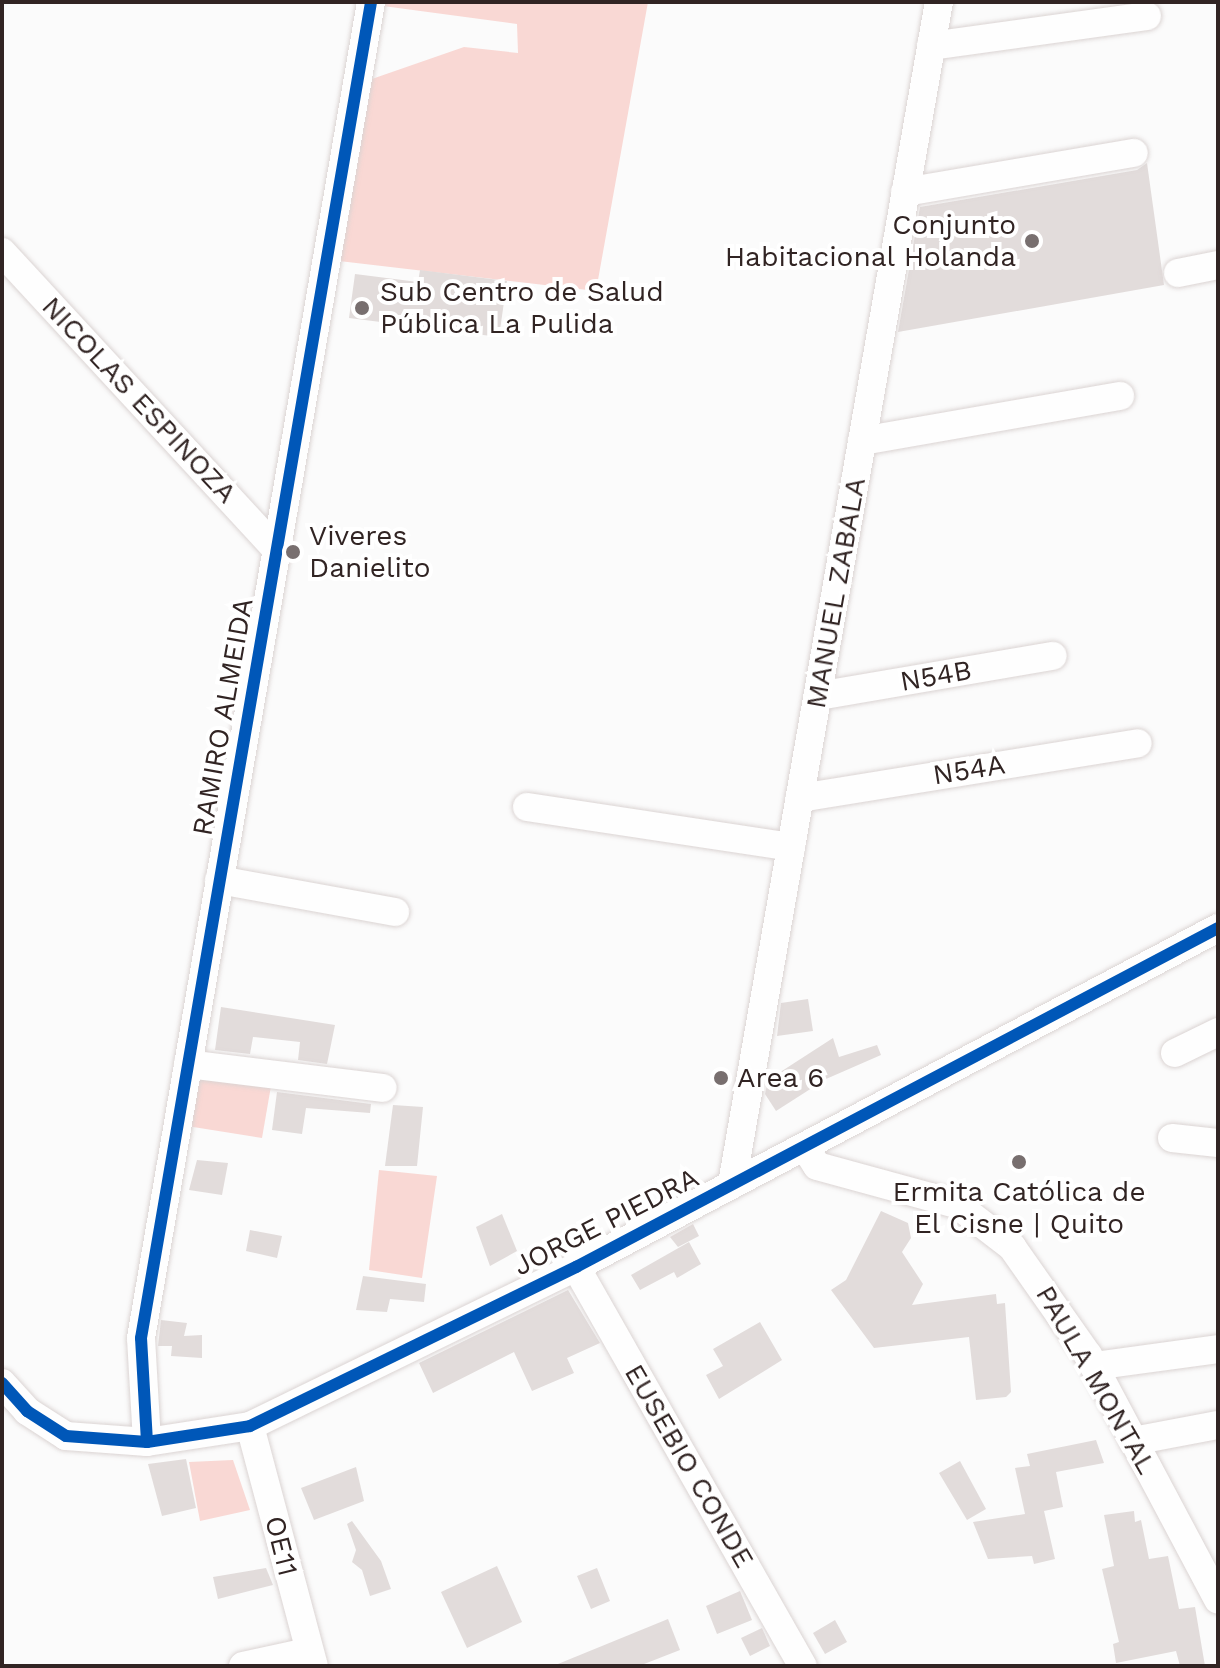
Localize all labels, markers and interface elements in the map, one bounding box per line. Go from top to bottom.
place label: Conjunto Habitacional Holanda [724,208,1016,274]
marker: Conjunto Habitacional Holanda [1023,232,1041,250]
place label: Sub Centro de Salud Pública La Pulida [380,275,664,341]
street label: NICOLAS ESPINOZA [35,290,243,510]
marker: Sub Centro de Salud Pública La Pulida [351,297,373,319]
street label: MANUEL ZABALA [799,474,873,712]
place label: Viveres Danielito [309,519,431,585]
marker: Viveres Danielito [284,543,302,561]
street label: RAMIRO ALMEIDA [185,595,261,839]
street label: N54B [898,653,974,699]
street label: N54A [931,748,1007,792]
place label: Area 6 [737,1061,825,1095]
marker: Area 6 [712,1069,730,1087]
marker: Ermita Católica de El Cisne | Quito [1010,1153,1028,1171]
street label: JORGE PIEDRA [508,1161,704,1283]
place label: Ermita Católica de El Cisne | Quito [892,1175,1146,1241]
street label: PAULA MONTAL [1028,1279,1164,1481]
street label: EUSEBIO CONDE [617,1358,761,1574]
street label: OE11 [257,1513,305,1579]

